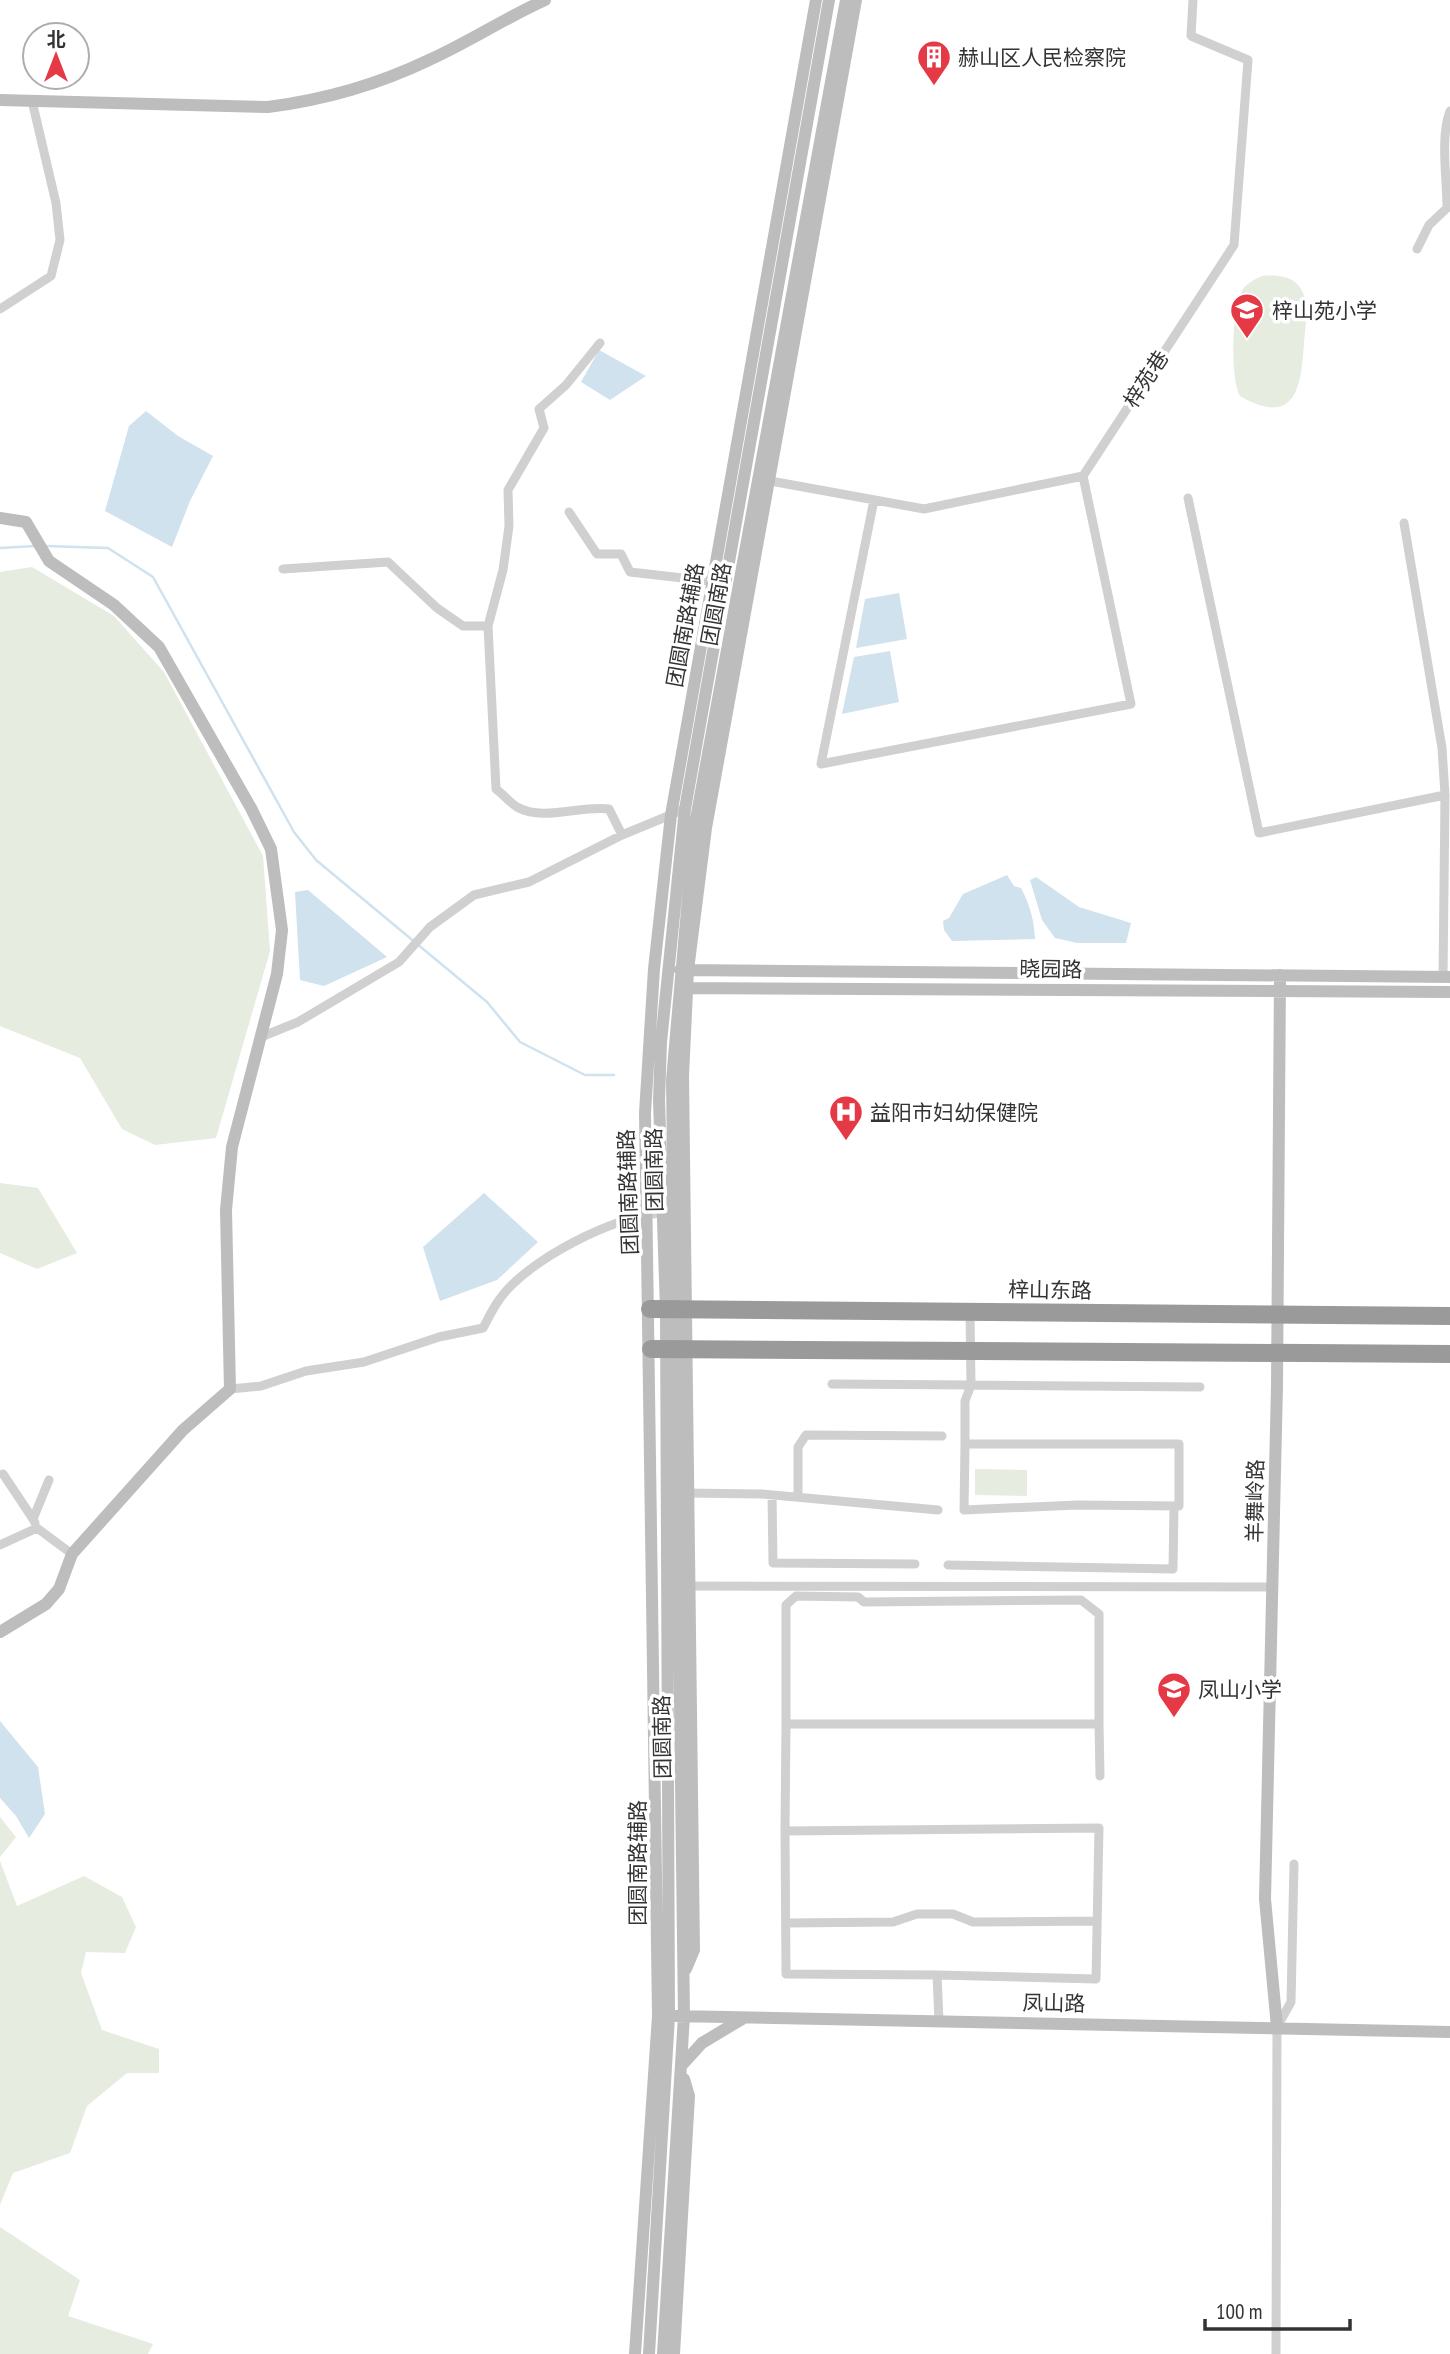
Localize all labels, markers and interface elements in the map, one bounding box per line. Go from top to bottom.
north arrow [21,21,91,91]
text: 北 [46,27,66,51]
building icon: 赫山区人民检察院 [915,38,953,87]
place label: 赫山区人民检察院 [958,44,1126,71]
school or university icon: 梓山苑小学 [1228,291,1266,340]
place label: 梓山苑小学 [1272,297,1377,324]
street label: 梓苑巷 [1118,345,1174,413]
street label: 团圆南路 [695,560,737,648]
street label: 团圆南路辅路 [661,561,709,689]
street label: 晓园路 [1019,955,1083,983]
hospital icon: 益阳市妇幼保健院 [827,1093,865,1142]
place label: 益阳市妇幼保健院 [870,1099,1038,1126]
street label: 团圆南路 [640,1128,668,1212]
street label: 团圆南路辅路 [612,1129,644,1255]
street label: 梓山东路 [1008,1276,1092,1304]
street label: 羊舞岭路 [1241,1459,1269,1543]
school or university icon: 凤山小学 [1155,1670,1193,1719]
place label: 凤山小学 [1198,1676,1282,1703]
street label: 团圆南路 [648,1695,676,1779]
street label: 团圆南路辅路 [624,1800,651,1926]
street label: 凤山路 [1022,1989,1086,2017]
scale bar [1205,2288,1350,2332]
text: 100 m [1216,2298,1262,2325]

